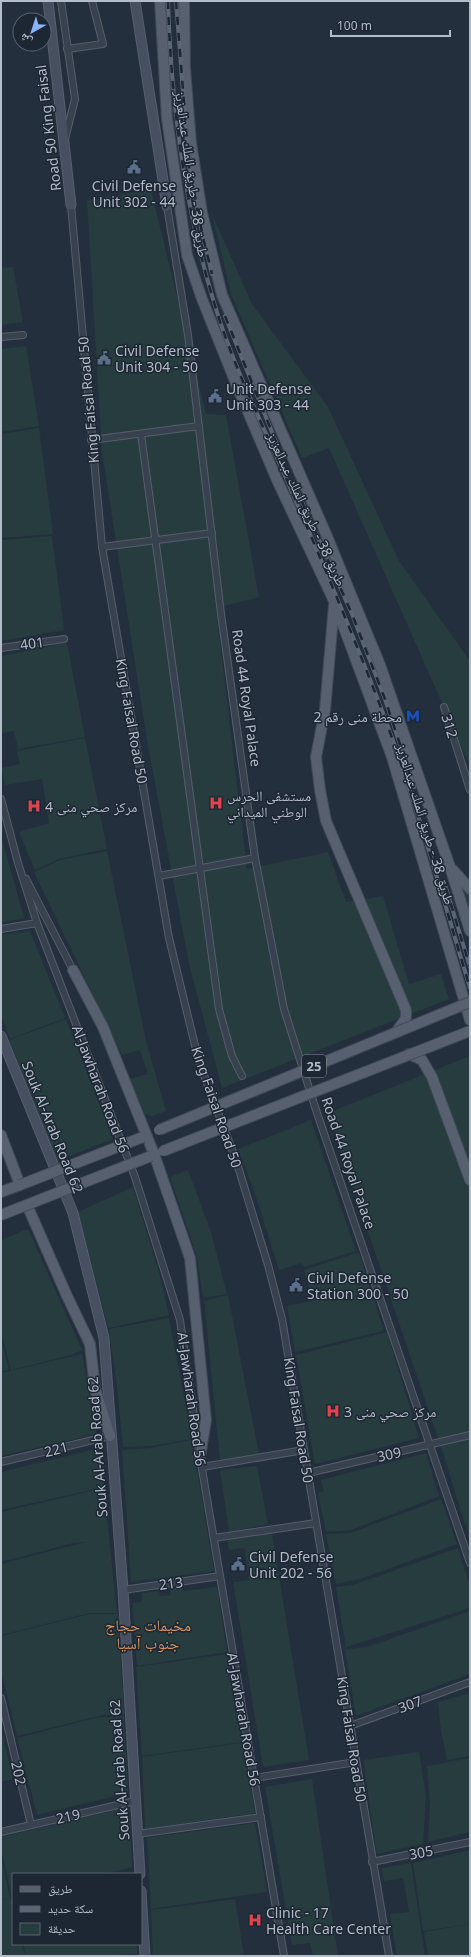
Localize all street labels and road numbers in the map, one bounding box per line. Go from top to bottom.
street label: Road 50 King Faisal [31,64,65,192]
street label: طريق 38 - طريق الملك عبدالعزيز [170,89,213,259]
street label: King Faisal Road 50 [73,336,103,464]
street label: طريق 38 - طريق الملك عبدالعزيز [262,428,351,590]
street label: Road 44 Royal Palace [228,628,266,768]
street label: 401 [19,632,45,654]
street label: King Faisal Road 50 [112,657,152,785]
street label: 312 [437,712,463,740]
street label: طريق 38 - طريق الملك عبدالعزيز [391,740,460,907]
street label: Al-Jawharah Road 56 [68,1022,134,1156]
street label: King Faisal Road 50 [187,1044,247,1170]
road number: 25 [302,1055,326,1077]
street label: Souk Al-Arab Road 62 [18,1058,88,1196]
street label: Road 44 Royal Palace [317,1094,381,1232]
street label: Al-Jawharah Road 56 [173,1331,211,1467]
street label: King Faisal Road 50 [280,1356,318,1484]
street label: Souk Al-Arab Road 62 [83,1376,111,1518]
street label: 221 [42,1437,70,1461]
street label: 309 [375,1442,403,1466]
street label: 213 [158,1572,184,1594]
street label: Al-Jawharah Road 56 [223,1651,265,1787]
street label: King Faisal Road 50 [333,1675,371,1803]
street label: 307 [395,1691,425,1717]
street label: Souk Al-Arab Road 62 [105,1699,133,1841]
street label: 202 [7,1759,31,1787]
street label: 219 [54,1804,82,1828]
street label: 305 [407,1840,435,1864]

